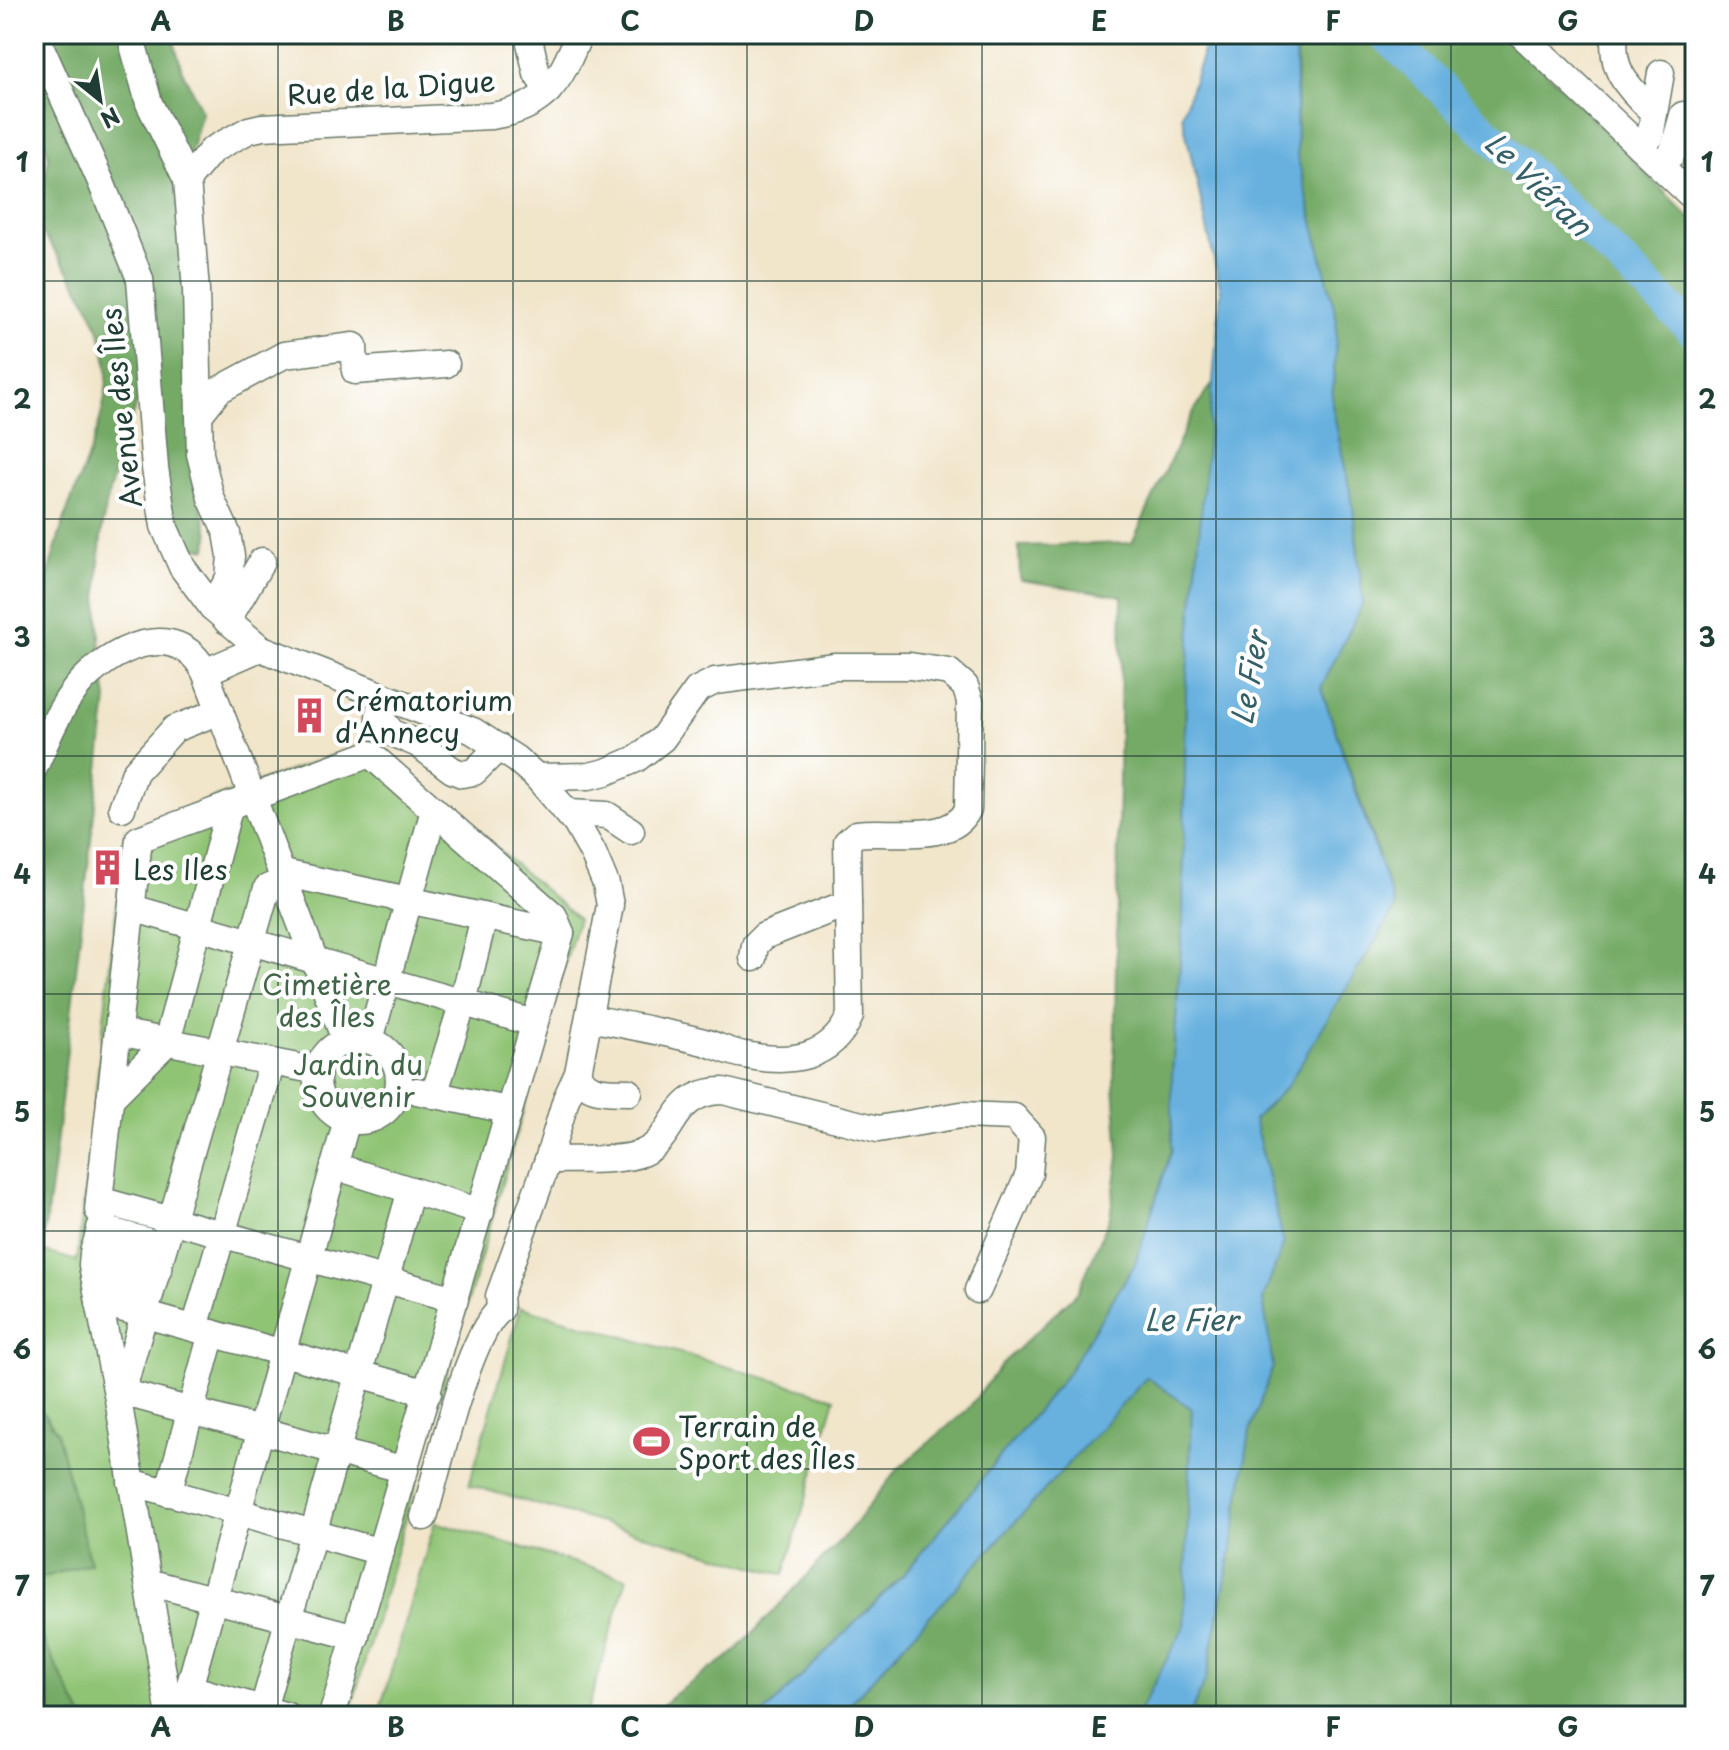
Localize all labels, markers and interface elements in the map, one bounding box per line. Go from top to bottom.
text: A [151,1,171,40]
text: B [387,1,405,40]
text: C [620,1,640,40]
text: D [854,1,874,40]
text: E [1091,1,1107,40]
text: F [1325,1,1341,40]
text: G [1557,1,1579,40]
street label: Rue de la Digue [285,58,497,116]
north arrow [60,60,140,140]
text: N [95,100,127,137]
water label: Le Viéran [1475,120,1604,247]
text: 1 [16,142,28,181]
text: 1 [1701,142,1713,181]
street label: Avenue des Îles [88,306,152,510]
text: 2 [13,379,31,418]
text: 2 [1698,379,1716,418]
text: 3 [13,617,31,656]
text: 3 [1698,617,1716,656]
water label: Le Fier [1218,624,1279,728]
place label: Crématorium d'Annecy [335,678,513,753]
building icon: Crématorium d'Annecy [290,696,328,734]
place label: Les Iles [133,847,228,890]
building icon: Les Iles [88,849,126,887]
text: 4 [13,854,31,893]
text: 4 [1698,854,1716,893]
park label: Cimetière des Îles [262,962,392,1037]
park label: Jardin du Souvenir [293,1042,423,1117]
text: 5 [14,1092,30,1131]
text: 5 [1699,1092,1715,1131]
water label: Le Fier [1144,1296,1242,1341]
text: 6 [13,1329,31,1368]
text: 6 [1698,1329,1716,1368]
place label: Terrain de Sport des Îles [678,1404,856,1479]
sports icon: Terrain de Sport des Îles [633,1422,671,1460]
text: 7 [15,1566,30,1605]
text: 7 [1700,1566,1715,1605]
text: A [151,1707,171,1746]
text: B [387,1707,405,1746]
text: C [620,1707,640,1746]
text: D [854,1707,874,1746]
text: E [1091,1707,1107,1746]
text: F [1325,1707,1341,1746]
text: G [1557,1707,1579,1746]

